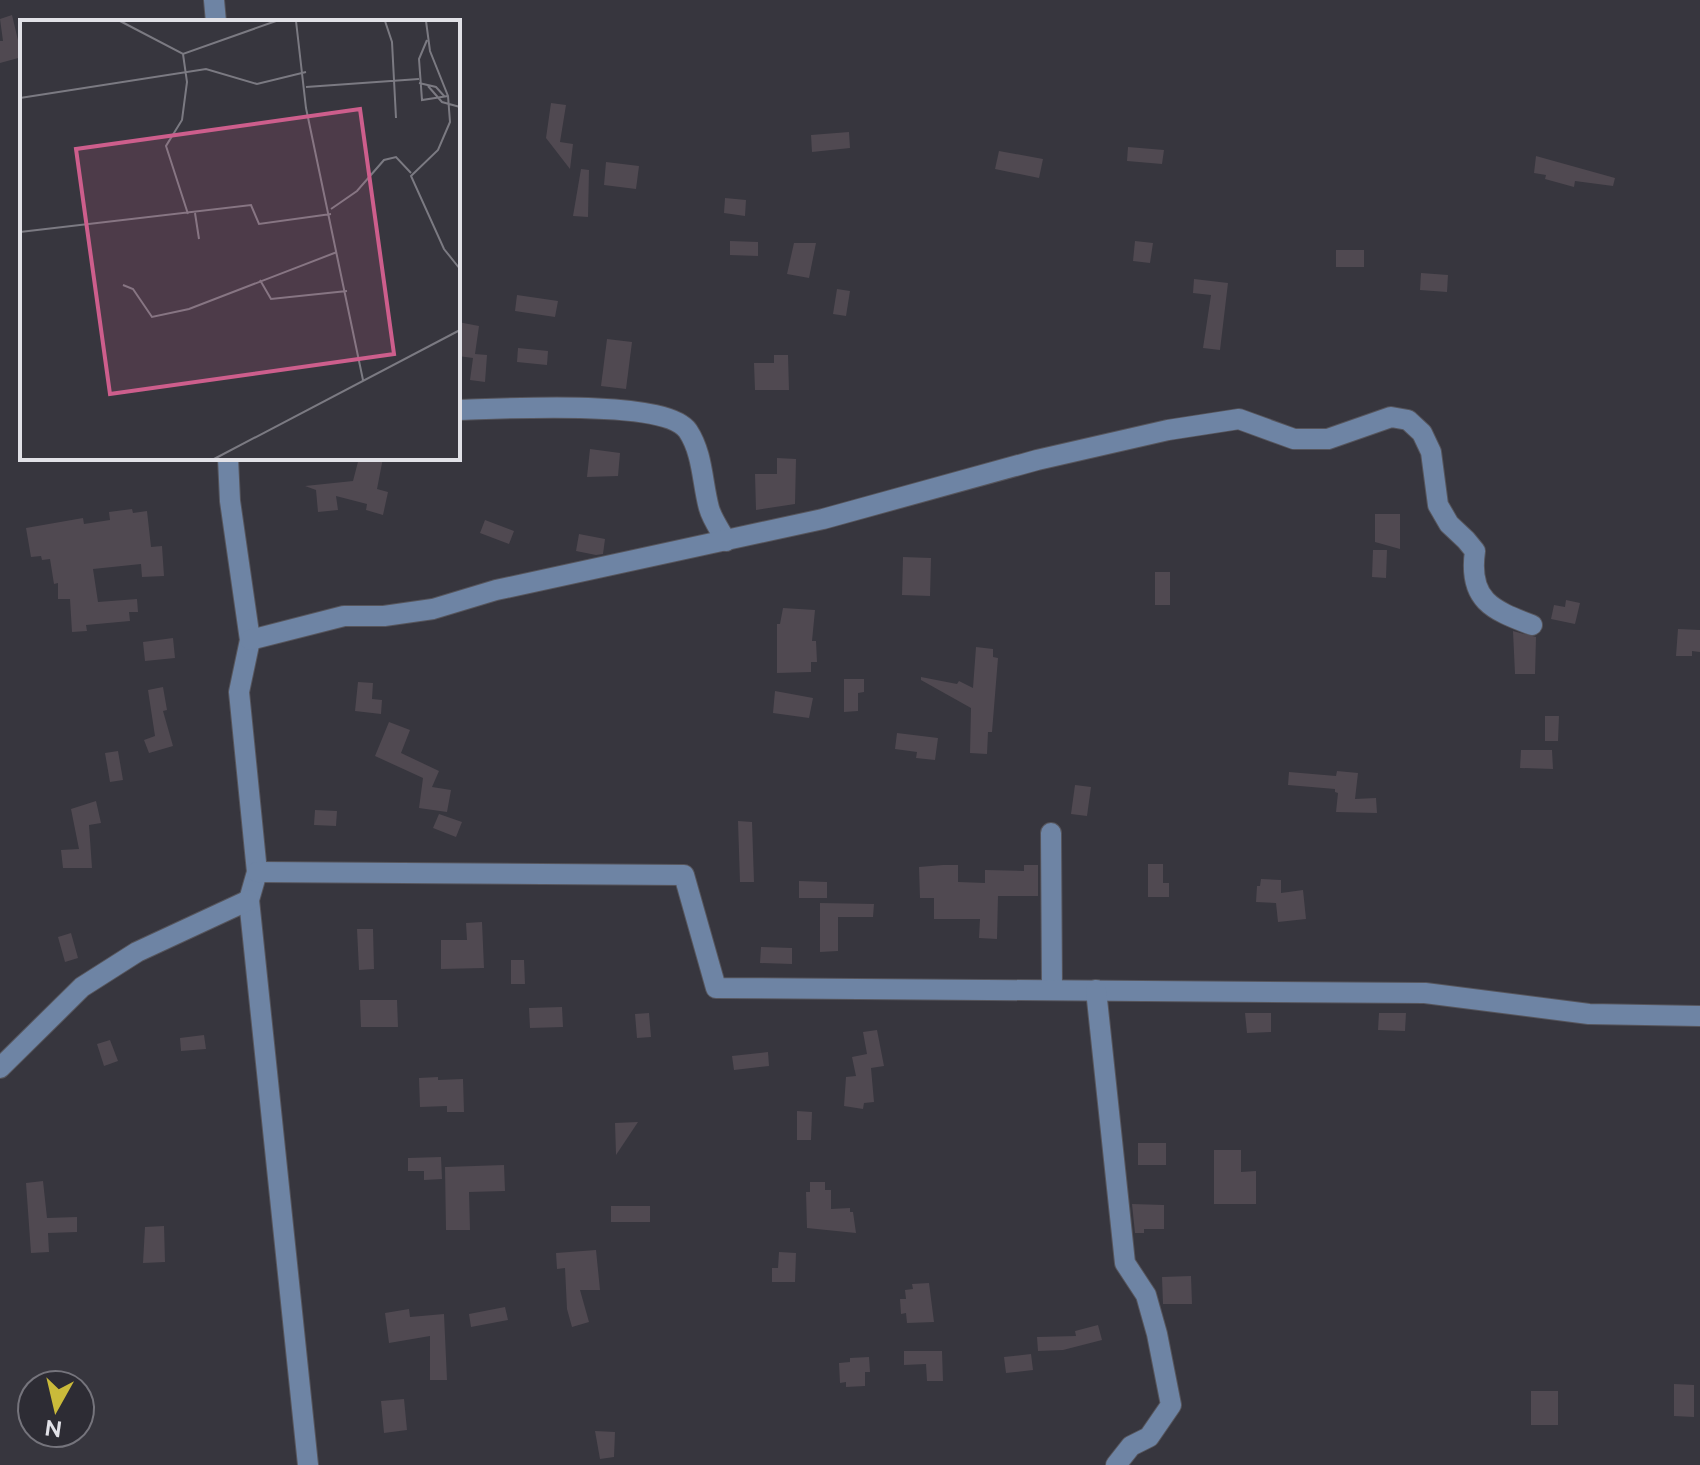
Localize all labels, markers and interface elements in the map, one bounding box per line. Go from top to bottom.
inset map [20,20,460,460]
north arrow [16,1369,96,1449]
text: N [43,1415,63,1443]

